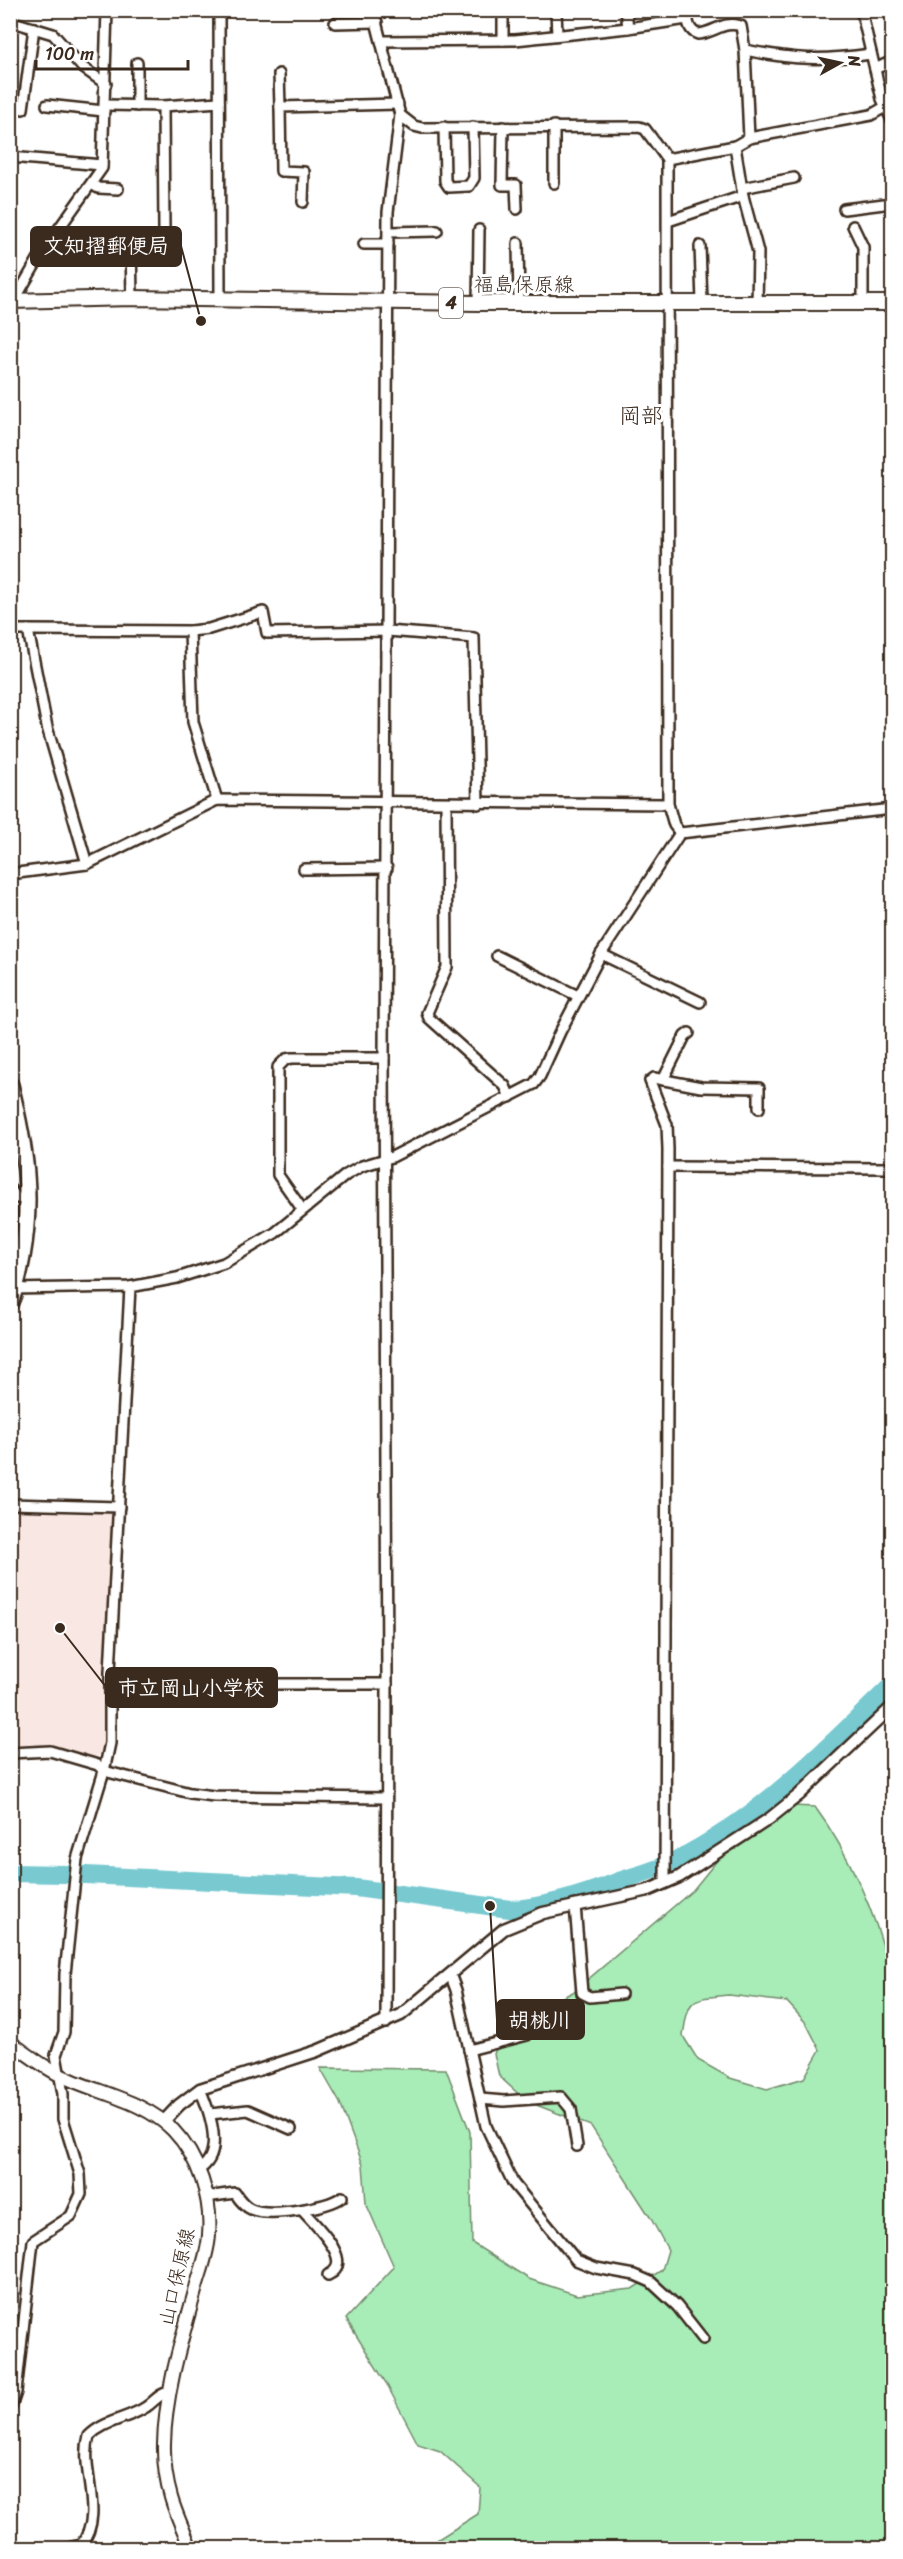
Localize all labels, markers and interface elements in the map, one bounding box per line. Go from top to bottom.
scale bar [36,33,188,71]
north arrow [810,33,870,93]
text: 100 m [45,38,94,70]
text: N [839,52,870,69]
callout: 文知摺郵便局 [31,227,181,266]
text: 文知摺郵便局 [43,227,169,265]
street label: 福島保原線 [474,267,574,302]
road number: 4 [439,288,463,318]
district label: 岡部 [619,396,663,435]
callout: 市立岡山小学校 [106,1668,277,1707]
text: 市立岡山小学校 [118,1669,265,1707]
callout: 胡桃川 [497,2000,584,2039]
text: 胡桃川 [509,2001,572,2039]
street label: 山口保原線 [149,2224,205,2330]

